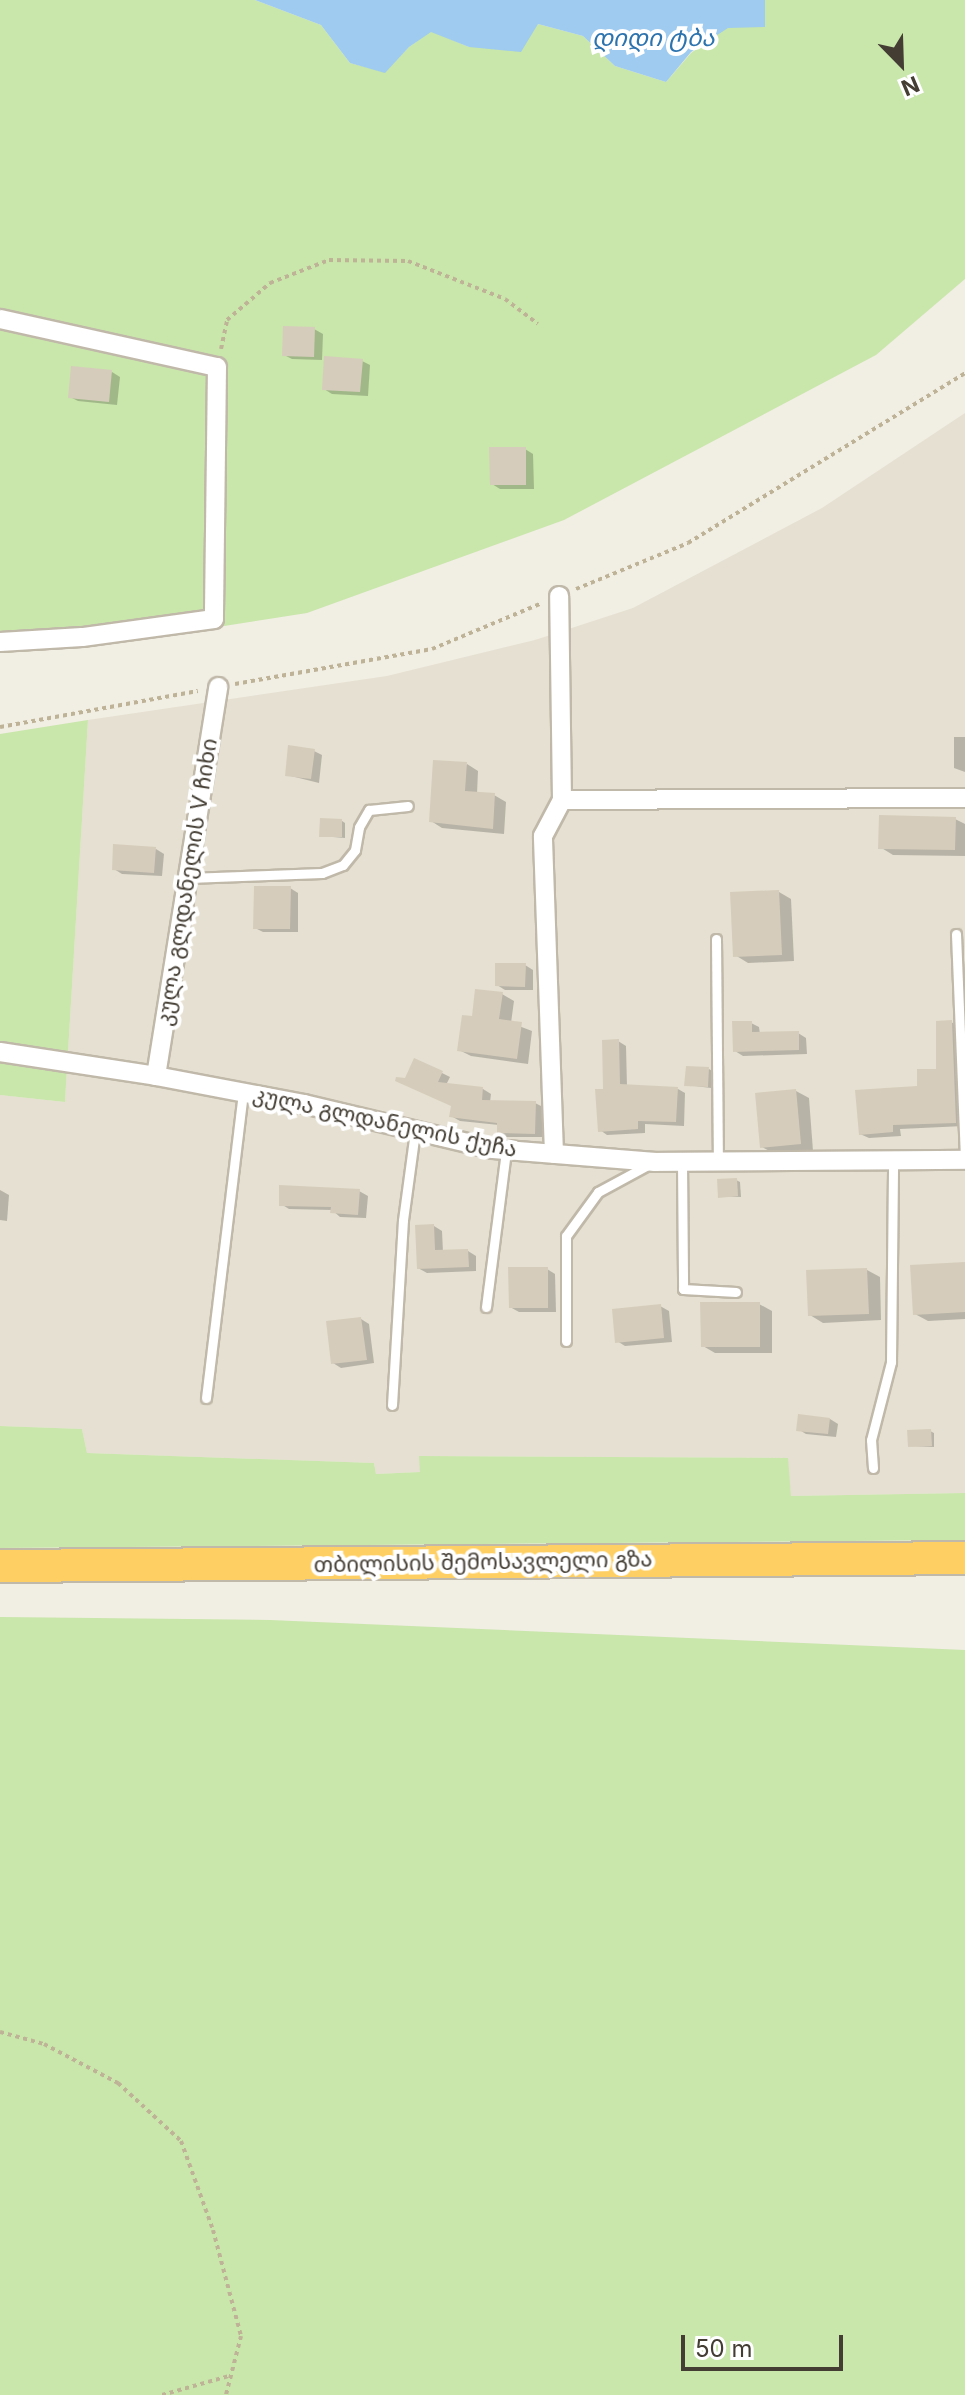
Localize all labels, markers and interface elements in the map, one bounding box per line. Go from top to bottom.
water label: დიდი ტბა [592,24,714,52]
north arrow [861,24,941,104]
text: N [898,71,923,101]
street label: კულა გლდანელის V ჩიხი [151,736,223,1028]
street label: კულა გლდანელის ქუჩა [251,1081,519,1163]
street label: თბილისის შემოსავლელი გზა [313,1546,653,1578]
scale bar [685,2319,847,2369]
text: 50 m [695,2334,753,2363]

